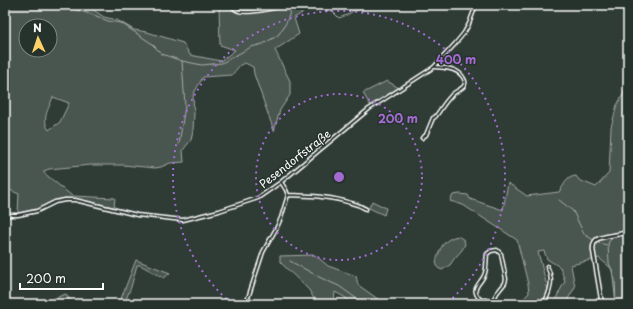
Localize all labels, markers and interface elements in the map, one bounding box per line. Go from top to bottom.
north arrow [18,18,58,58]
text: N [33,19,43,36]
text: 400 m [436,50,476,68]
text: 200 m [378,109,418,127]
street label: Pesendorfstraße [255,125,334,192]
centre of rings [332,170,346,184]
scale bar [20,265,103,291]
text: 200 m [26,269,66,287]

